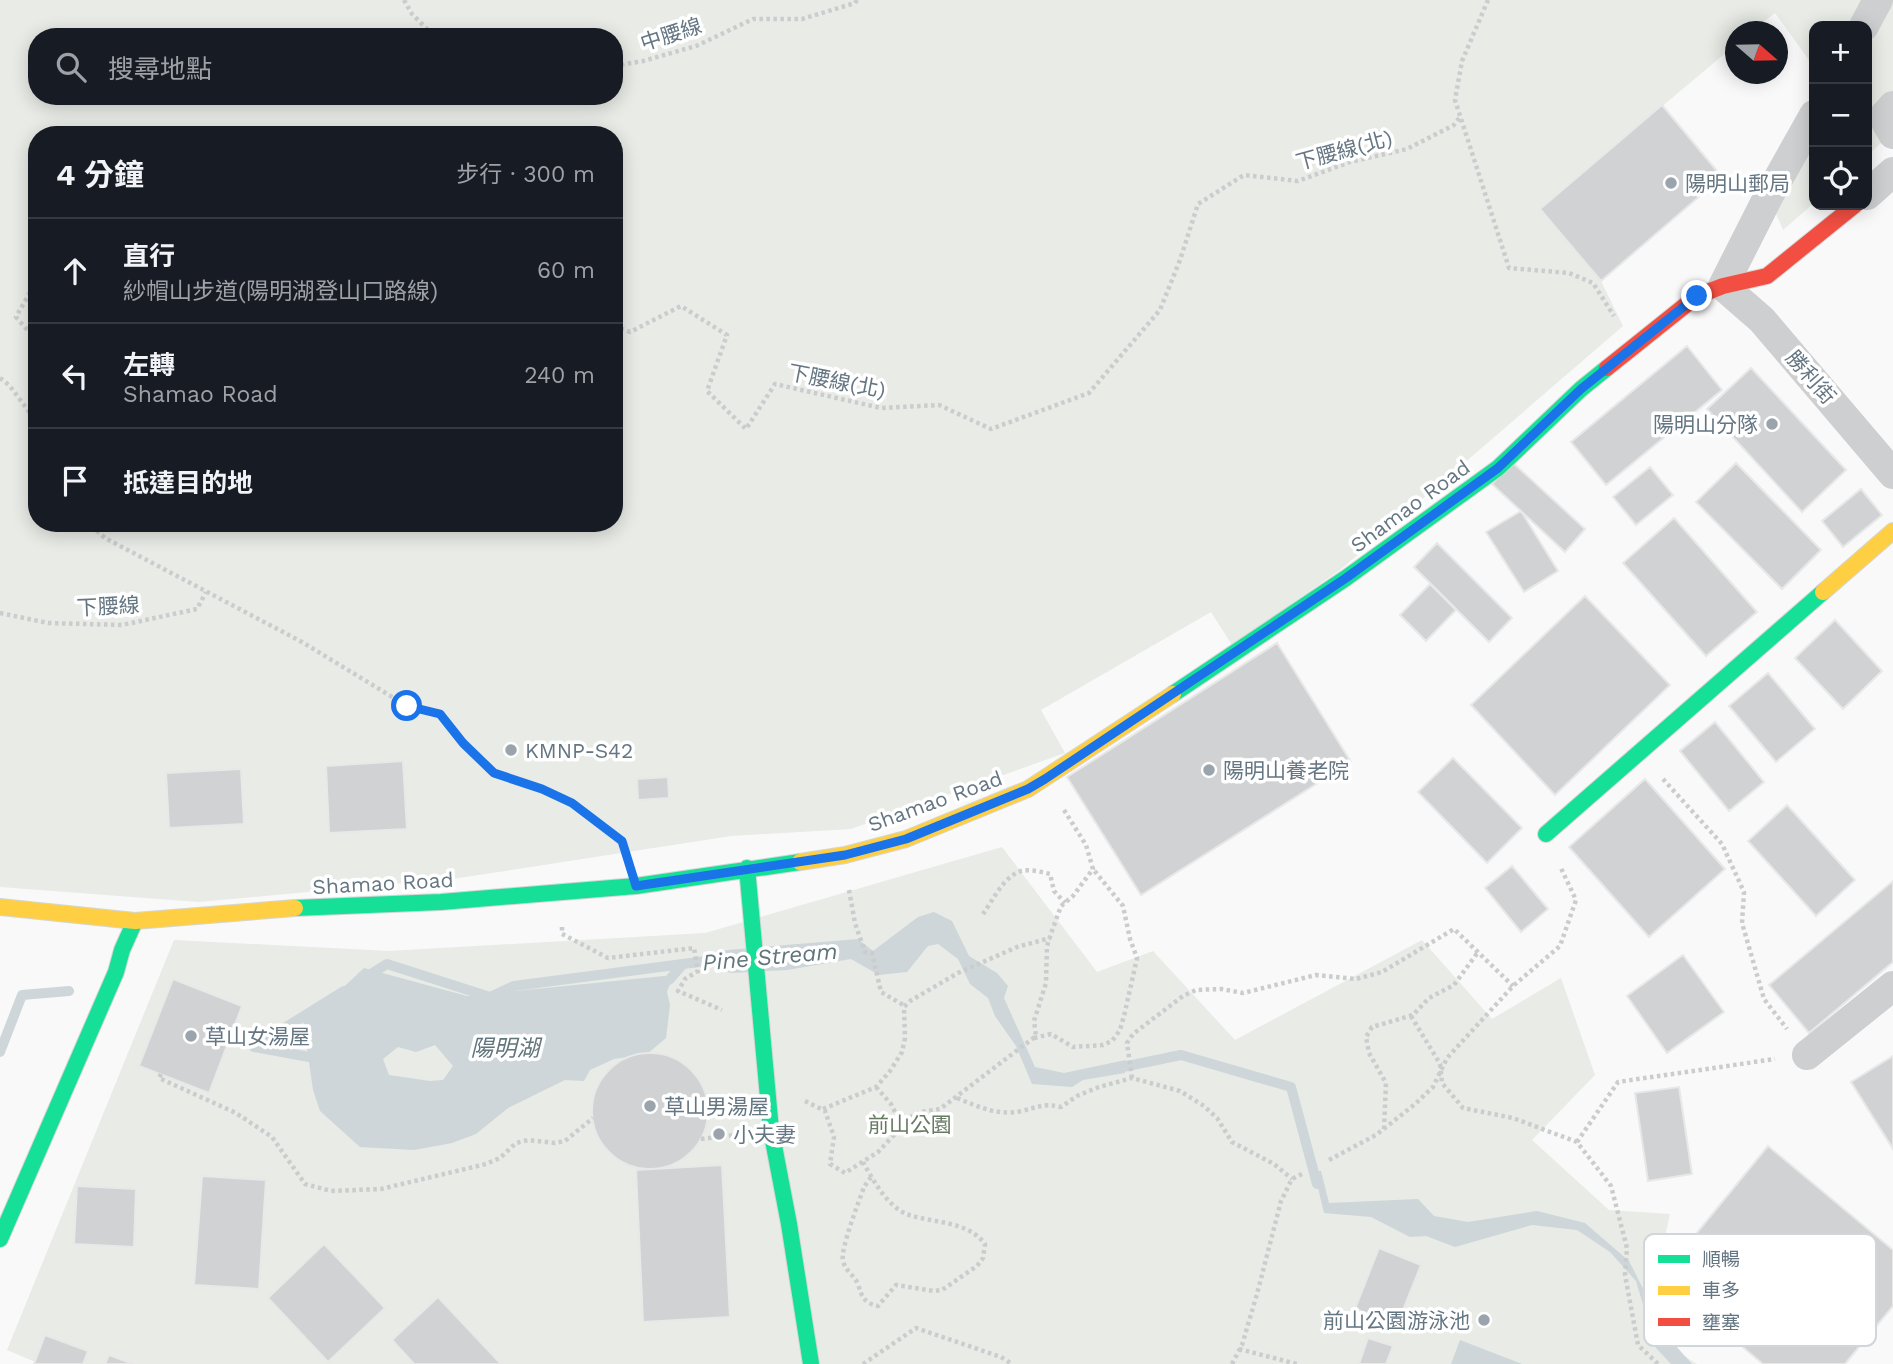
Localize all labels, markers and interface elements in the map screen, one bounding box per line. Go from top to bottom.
street label: 中腰線 [637,12,705,56]
north arrow [1725,21,1788,84]
map controls [1809,21,1872,210]
button: + [1809,21,1872,84]
search box [28,28,623,105]
icon: search [52,48,90,86]
text: 搜尋地點 [108,54,212,84]
button: − [1809,84,1872,147]
street label: 下腰線(北) [1293,125,1395,175]
button: locate [1809,147,1872,210]
text: 4 分鐘 [56,157,144,192]
text: 步行 · 300 m [456,161,595,188]
place label: 陽明山郵局 [1685,171,1790,196]
marker: 陽明山郵局 [1663,175,1679,191]
text: 直行 [123,241,175,271]
icon: ahead [56,252,94,290]
text: 60 m [537,257,595,284]
text: 紗帽山步道(陽明湖登山口路線) [123,278,438,305]
route end [1681,280,1712,311]
street label: 勝利街 [1781,345,1841,409]
text: 左轉 [123,350,175,380]
icon: left [56,357,94,395]
street label: 下腰線(北) [786,359,888,403]
text: 240 m [524,362,595,389]
text: Shamao Road [123,381,278,408]
place label: 陽明山分隊 [1653,412,1758,437]
marker: 陽明山分隊 [1764,416,1780,432]
street label: Shamao Road [1346,454,1474,558]
icon: arrive [56,462,94,500]
text: 抵達目的地 [123,468,253,498]
street label: 下腰線 [76,592,140,620]
route start [391,690,422,721]
place label: KMNP-S42 [525,738,633,763]
marker: KMNP-S42 [503,742,519,758]
place label: 陽明山養老院 [1223,758,1349,783]
marker: 陽明山養老院 [1201,762,1217,778]
street label: Shamao Road [864,765,1006,837]
street label: Shamao Road [312,867,454,899]
water label: Pine Stream [701,938,839,976]
place label: 草山女湯屋 [205,1024,310,1049]
marker: 草山女湯屋 [183,1028,199,1044]
water label: 陽明湖 [471,1035,543,1062]
place label: 草山男湯屋 [664,1094,769,1119]
marker: 草山男湯屋 [642,1098,658,1114]
park label: 前山公園 [868,1112,952,1137]
place label: 小夫妻 [733,1122,796,1147]
marker: 小夫妻 [711,1126,727,1142]
legend [1644,1234,1876,1346]
text: 順暢 [1702,1248,1740,1271]
text: 車多 [1702,1279,1740,1302]
place label: 前山公園游泳池 [1323,1308,1470,1333]
text: 壅塞 [1702,1311,1740,1334]
marker: 前山公園游泳池 [1476,1312,1492,1328]

